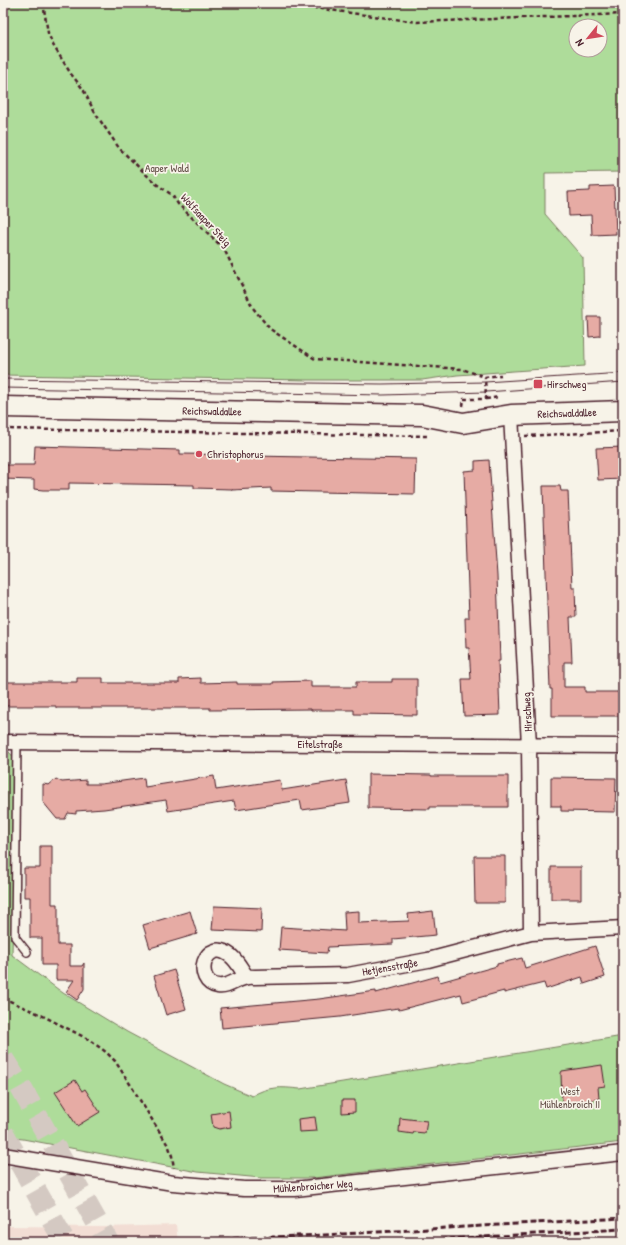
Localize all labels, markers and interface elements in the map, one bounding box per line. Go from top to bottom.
north arrow [568,18,608,58]
text: N [572,37,587,49]
park label: Aaper Wald [145,161,190,175]
street label: Wolfsaaper Steig [178,191,234,249]
place label: Hirschweg [547,377,586,391]
marker: Hirschweg [532,378,544,390]
street label: Reichswaldallee [182,403,242,419]
street label: Reichswaldallee [537,405,598,421]
place label: Christophorus [207,447,263,461]
marker: Christophorus [194,449,204,459]
street label: Hirschweg [519,692,535,732]
street label: Eitelstraße [297,737,343,751]
street label: Hetjensstraße [361,955,420,979]
park label: West Mühlenbroich II [540,1084,600,1111]
street label: Mühlenbroicher Weg [273,1176,353,1196]

